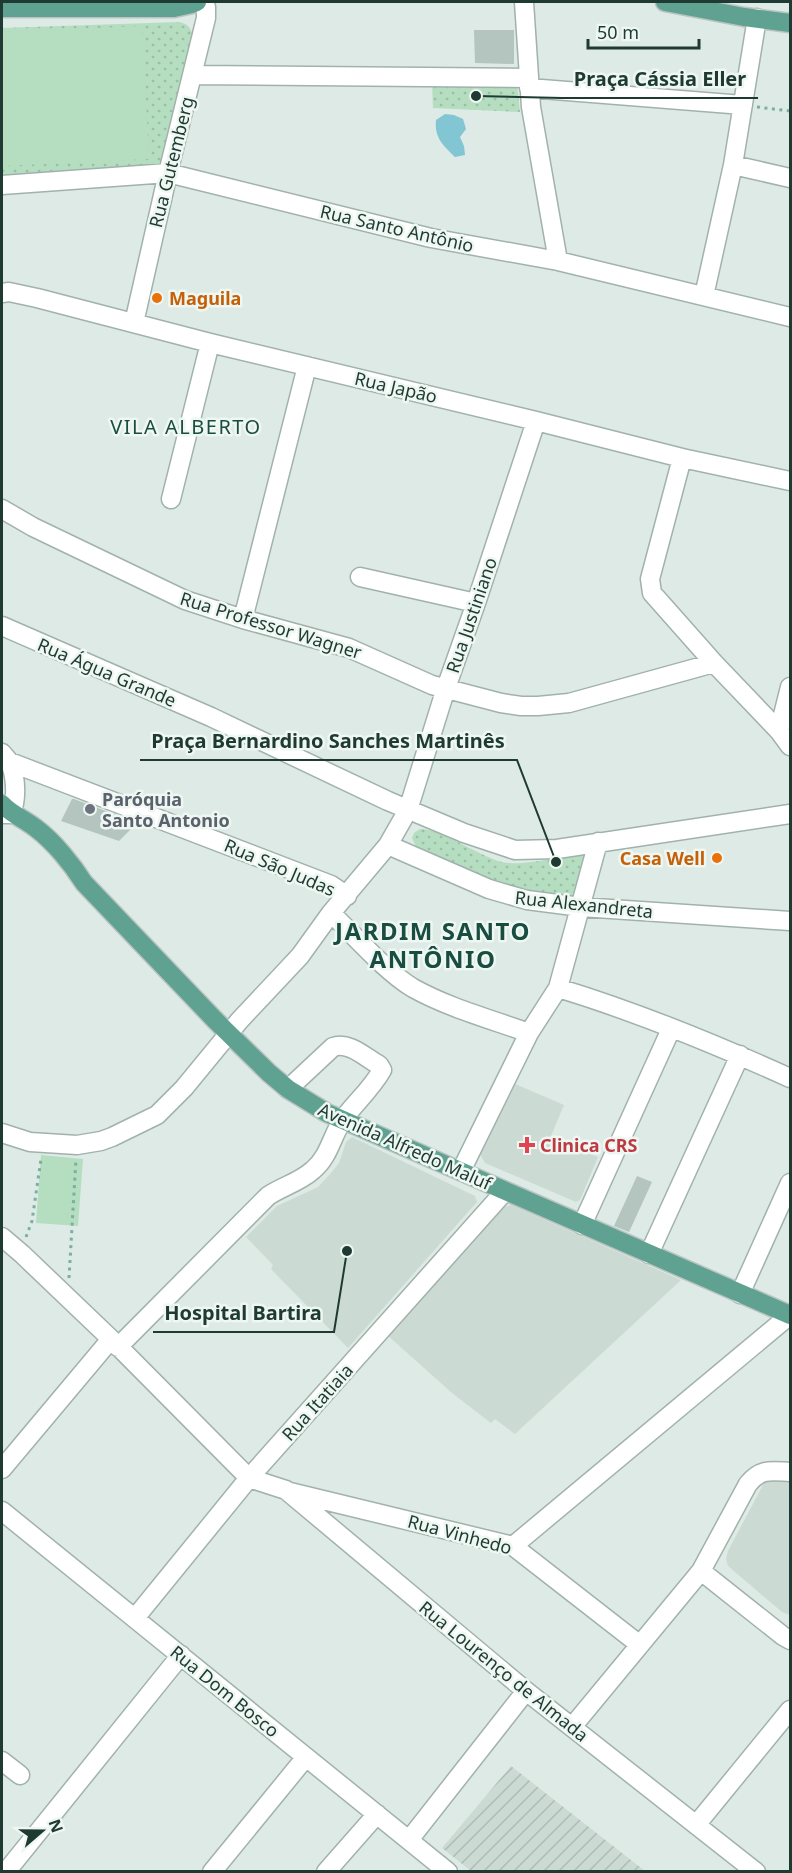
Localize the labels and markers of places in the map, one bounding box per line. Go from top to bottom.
callout: Praça Cássia Eller [562,60,758,98]
place label: Maguila [169,286,241,310]
marker: Maguila [150,291,164,305]
callout: Praça Bernardino Sanches Martinês [140,722,517,760]
place label: Paróquia Santo Antonio [102,787,230,832]
marker: Paróquia Santo Antonio [83,802,97,816]
place label: Casa Well [620,846,705,870]
marker: Casa Well [710,851,724,865]
place label: Clinica CRS [540,1133,637,1157]
marker: Clinica CRS [518,1136,536,1154]
callout: Hospital Bartira [153,1294,334,1332]

